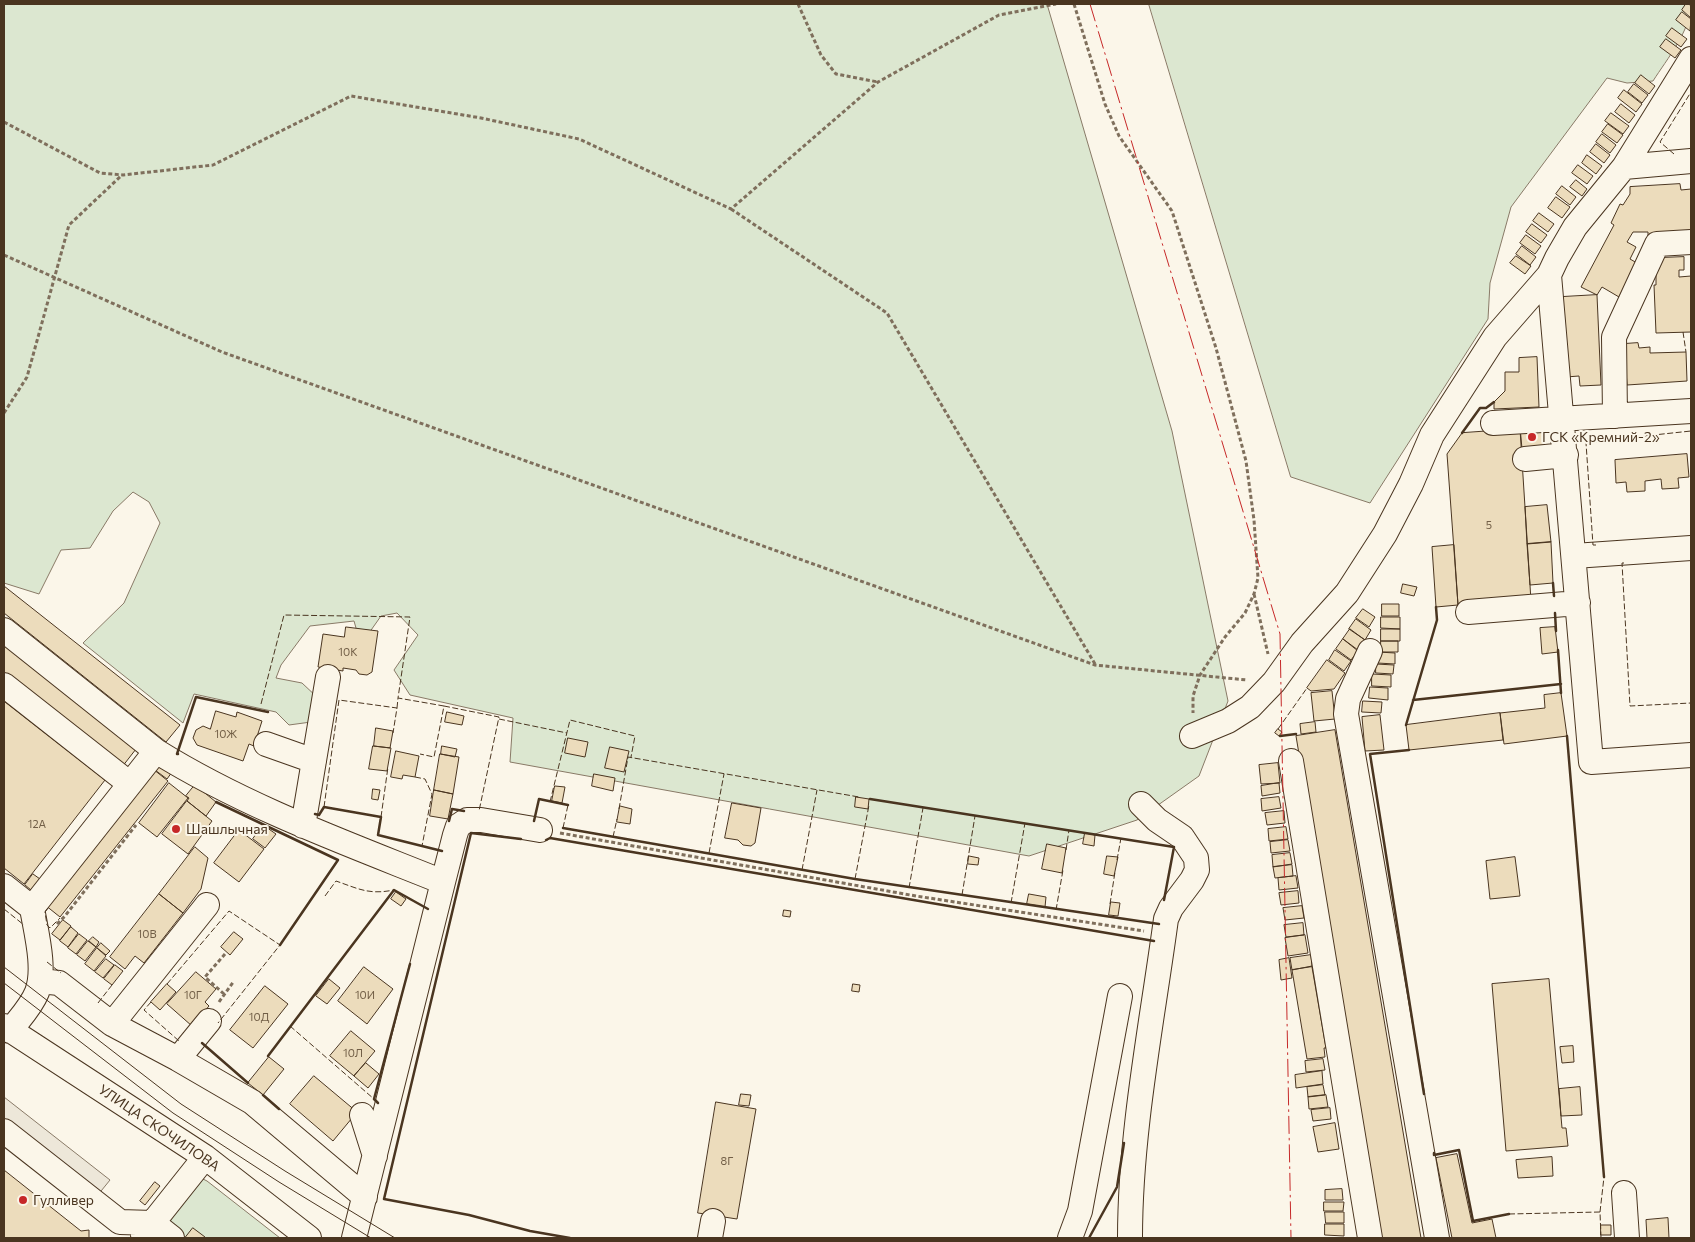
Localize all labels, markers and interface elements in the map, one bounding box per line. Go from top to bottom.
place label: ГСК «Кремний-2» [1542,429,1660,445]
marker: ГСК «Кремний-2» [1526,431,1538,443]
house number: 5 [1486,518,1492,532]
house number: 10К [338,645,358,659]
house number: 10Ж [215,727,237,741]
house number: 12А [28,817,46,831]
place label: Шашлычная [186,821,268,837]
marker: Шашлычная [170,823,182,835]
house number: 10В [138,927,156,941]
house number: 10Г [184,988,202,1002]
house number: 10И [355,988,375,1002]
house number: 10Д [249,1010,269,1024]
house number: 10Л [343,1046,363,1060]
street label: УЛИЦА СКОЧИЛОВА [95,1081,223,1175]
house number: 8Г [721,1154,733,1168]
place label: Гулливер [33,1192,94,1208]
marker: Гулливер [17,1194,29,1206]

